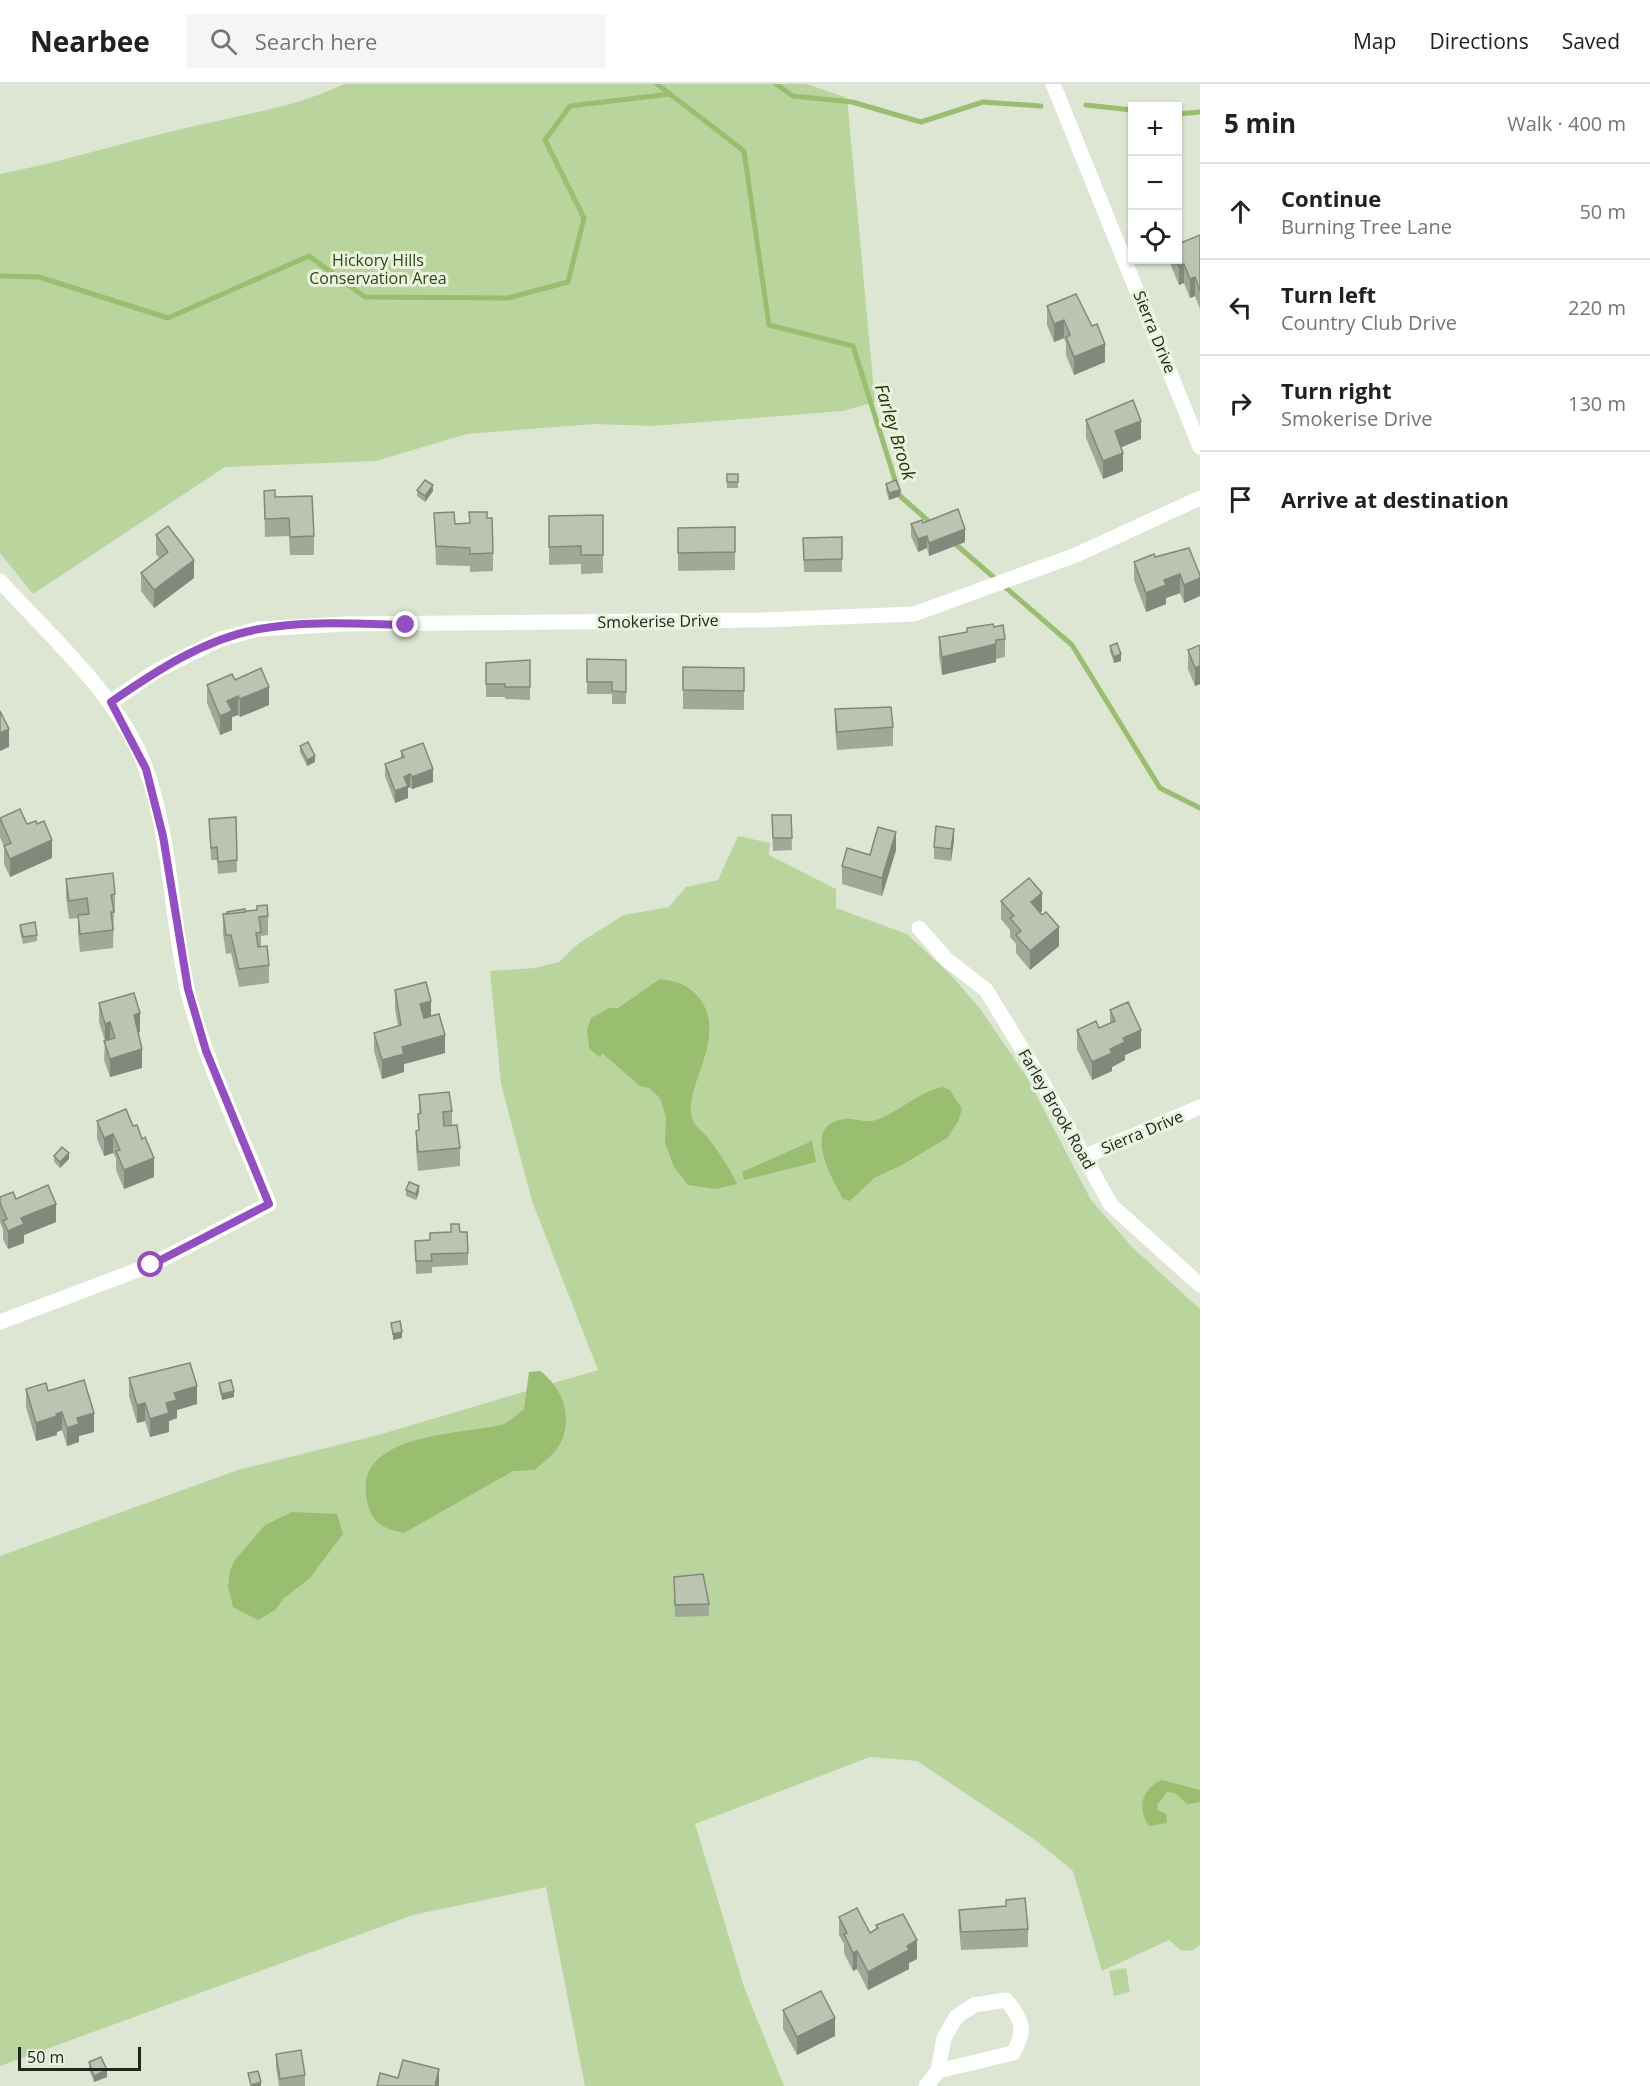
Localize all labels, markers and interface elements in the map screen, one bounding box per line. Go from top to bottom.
search box [186,14,606,68]
text: Nearbee [30,22,150,60]
icon: search [207,25,240,58]
text: Search here [255,26,377,56]
text: Map [1353,27,1396,55]
text: Directions [1429,27,1529,55]
text: Saved [1562,27,1620,55]
map controls [1128,102,1182,264]
button: + [1128,102,1182,156]
text: 5 min [1224,105,1296,141]
text: Walk · 400 m [1507,110,1626,137]
button: − [1128,156,1182,210]
text: Continue [1281,183,1381,213]
icon: ahead [1224,195,1257,228]
text: 50 m [1579,198,1626,225]
button: locate [1128,210,1182,264]
text: Burning Tree Lane [1281,213,1452,240]
park label: Hickory Hills Conservation Area [309,249,447,289]
text: Turn left [1281,279,1376,309]
street label: Sierra Drive [1128,288,1182,377]
icon: left [1224,291,1257,324]
text: 220 m [1568,294,1626,321]
text: Country Club Drive [1281,309,1457,336]
text: Turn right [1281,375,1392,405]
water label: Farley Brook [870,381,922,484]
icon: right [1224,387,1257,420]
text: 130 m [1568,390,1626,417]
text: Smokerise Drive [1281,405,1432,432]
icon: arrive [1224,483,1257,516]
text: Arrive at destination [1281,484,1509,514]
street label: Smokerise Drive [597,609,719,633]
route end [392,611,418,637]
street label: Farley Brook Road [1014,1045,1100,1173]
street label: Sierra Drive [1098,1105,1186,1159]
route start [137,1251,163,1277]
scale bar [18,2044,141,2072]
text: 50 m [27,2046,64,2068]

